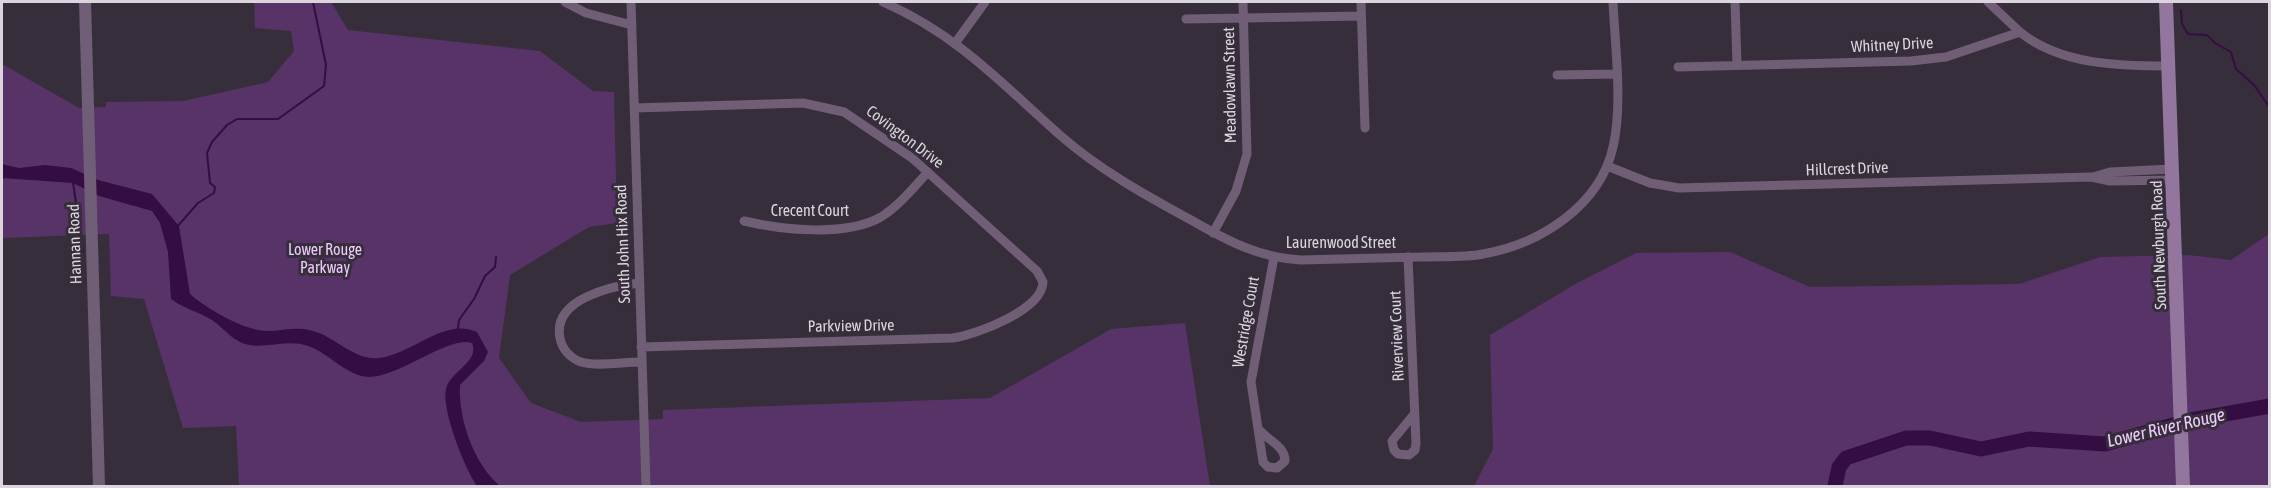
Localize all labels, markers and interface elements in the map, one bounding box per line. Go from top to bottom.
street label: Meadowlawn Street [1219,27,1241,143]
street label: Whitney Drive [1850,33,1934,57]
street label: Covington Drive [862,102,948,172]
street label: Hillcrest Drive [1805,158,1889,180]
street label: South Newburgh Road [2147,180,2171,310]
street label: South John Hix Road [611,184,635,304]
street label: Crecent Court [771,201,849,221]
street label: Hannan Road [64,204,86,284]
street label: Laurenwood Street [1286,233,1396,253]
park label: Lower Rouge Parkway [288,240,362,278]
street label: Westridge Court [1229,275,1263,369]
street label: Riverview Court [1386,290,1408,382]
street label: Parkview Drive [807,316,895,336]
water label: Lower River Rouge [2105,404,2227,452]

